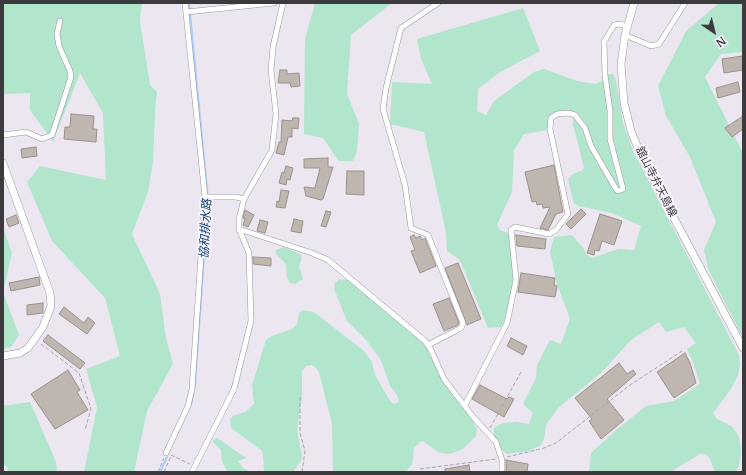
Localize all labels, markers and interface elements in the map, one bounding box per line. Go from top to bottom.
north arrow [694,12,734,52]
text: N [713,34,728,50]
street label: 舘山寺弁天島線 [633,145,679,219]
water label: 協和排水路 [197,199,215,259]

